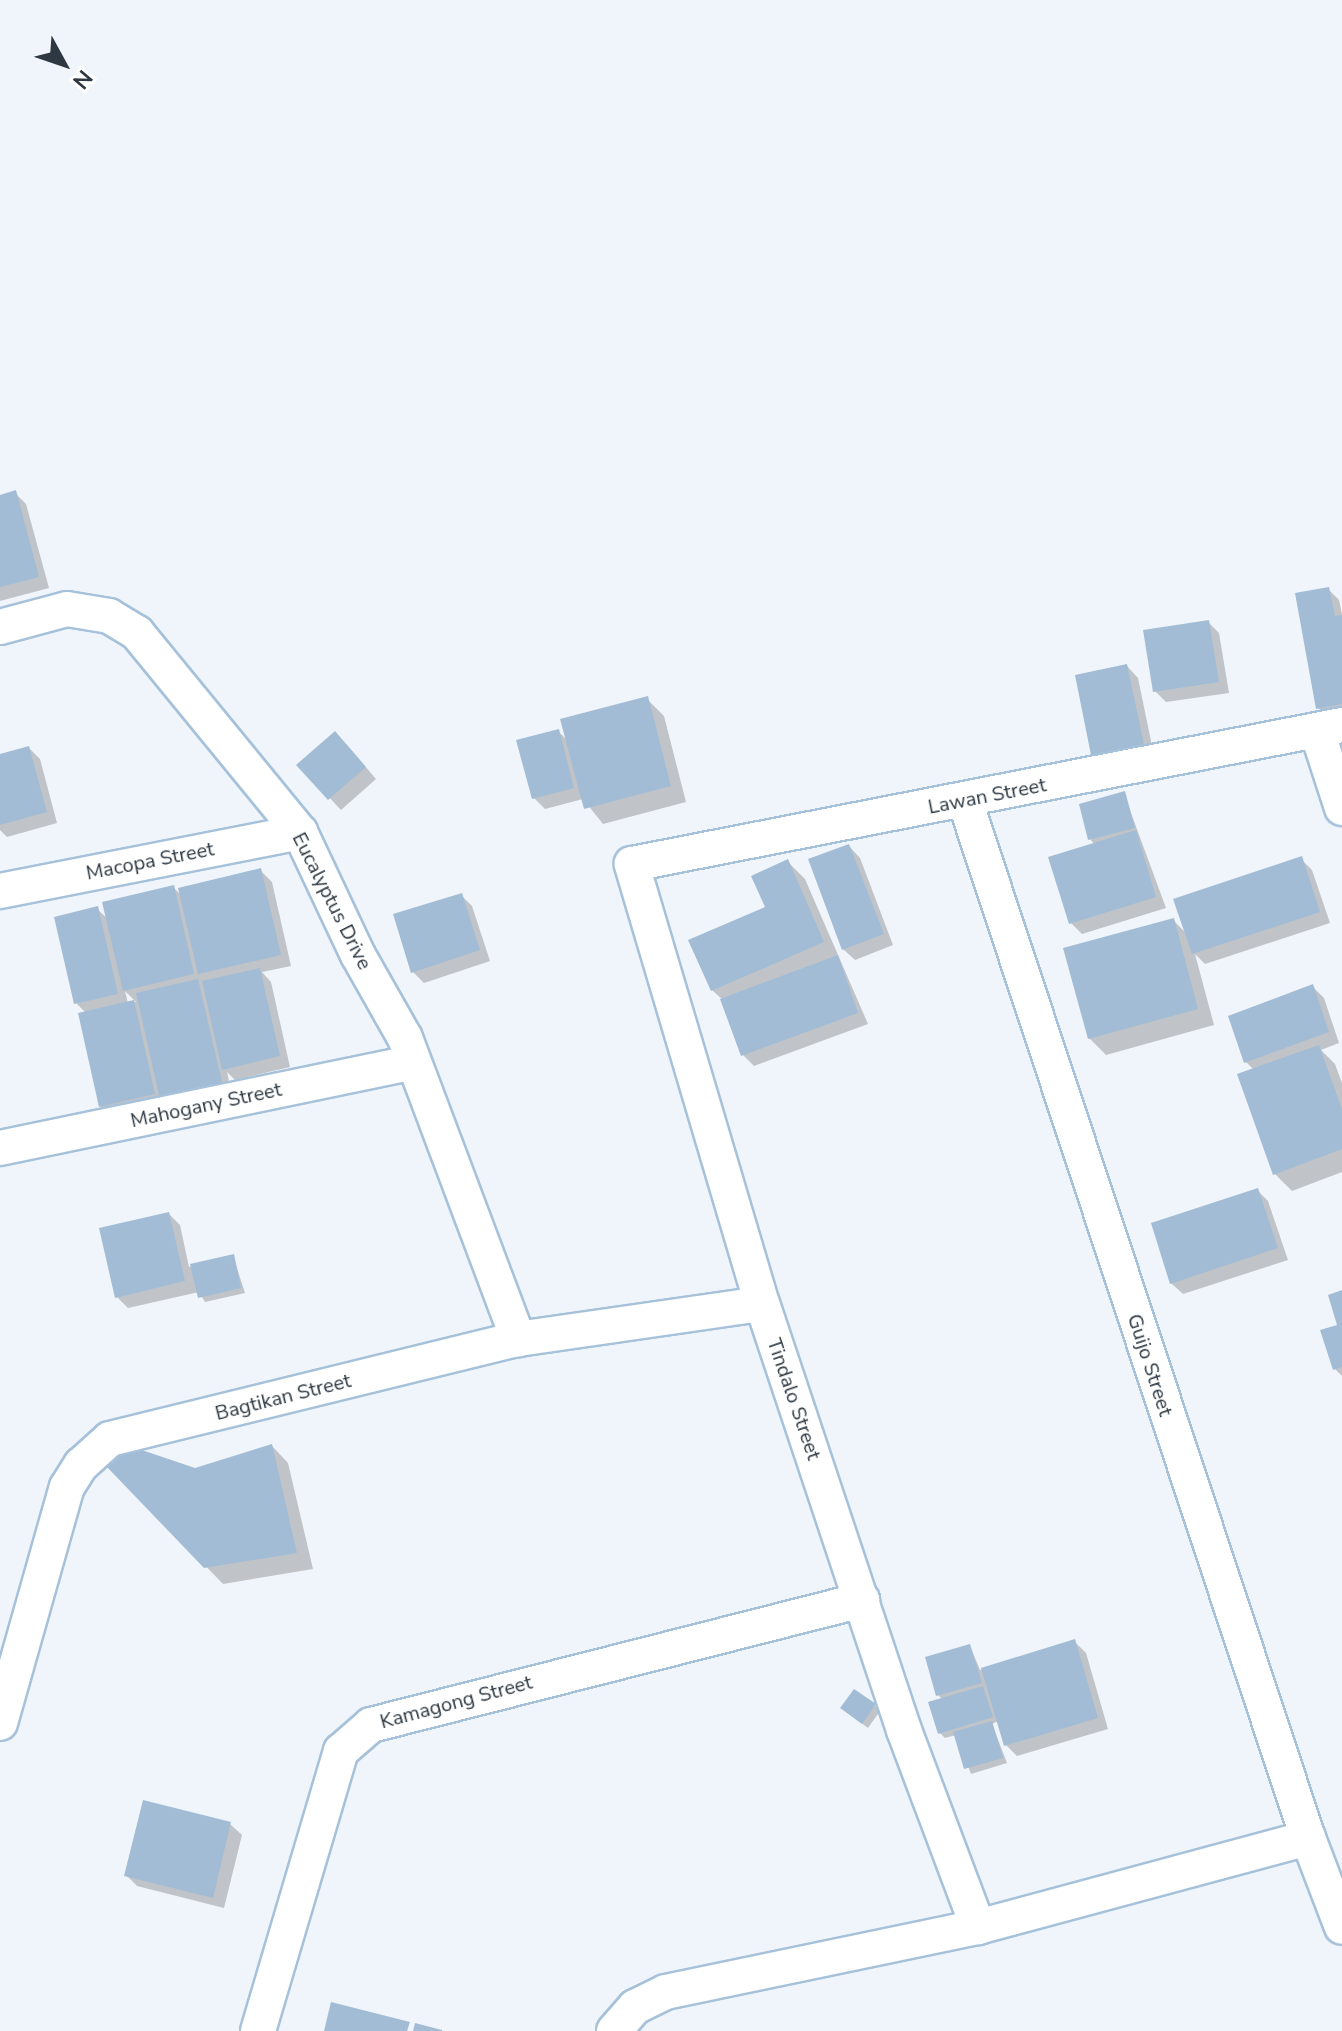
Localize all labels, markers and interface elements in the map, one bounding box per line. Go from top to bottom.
north arrow [24,24,104,104]
text: N [66,63,99,95]
street label: Lawan Street [926,773,1048,819]
street label: Eucalyptus Drive [287,828,377,974]
street label: Macopa Street [84,837,216,885]
street label: Mahogany Street [128,1077,284,1133]
street label: Guijo Street [1122,1311,1178,1419]
street label: Tindalo Street [762,1335,826,1463]
street label: Bagtikan Street [213,1369,353,1425]
street label: Kamagong Street [377,1670,535,1734]

